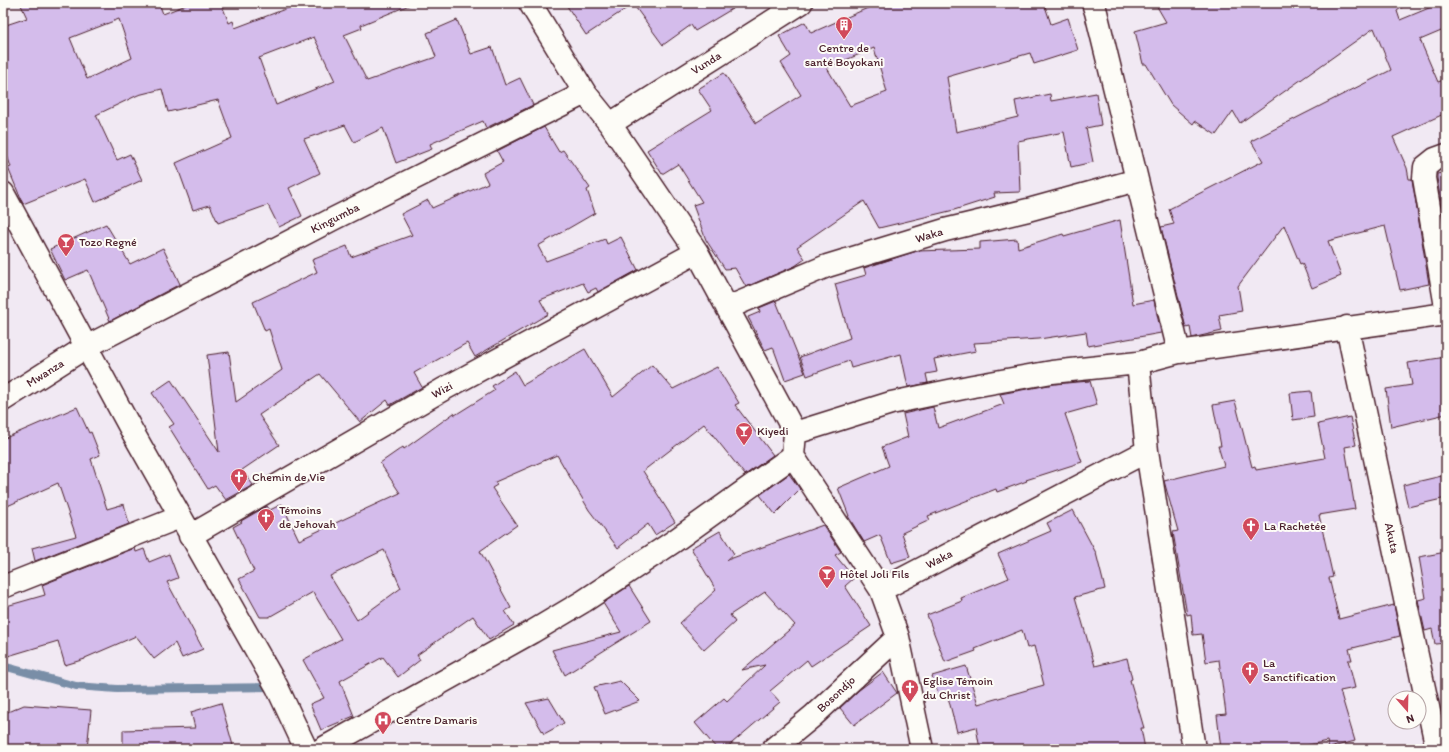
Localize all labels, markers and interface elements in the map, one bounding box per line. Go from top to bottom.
building icon: Centre de santé Boyokani [834,15,854,40]
place label: Centre de santé Boyokani [805,41,883,69]
street label: Vunda [688,48,724,78]
street label: Kingumba [308,199,362,236]
street label: Waka [913,224,945,246]
bar icon: Tozo Regné [56,232,76,257]
place label: Tozo Regné [79,235,137,249]
street label: Mwanza [24,356,66,390]
street label: Wizi [429,379,455,401]
bar icon: Kiyedi [734,421,754,446]
place label: Kiyedi [757,424,789,438]
church icon: Chemin de Vie [229,467,249,492]
place label: Chemin de Vie [252,470,325,484]
place label: Témoins de Jehovah [279,503,337,531]
church icon: Témoins de Jehovah [256,507,276,532]
church icon: La Rachetée [1241,516,1261,541]
place label: La Rachetée [1264,519,1326,533]
street label: Akuta [1382,521,1402,555]
street label: Waka [923,546,955,572]
bar icon: Hôtel Joli Fils [817,564,837,589]
place label: Hôtel Joli Fils [840,567,909,581]
place label: La Sanctification [1263,656,1336,684]
church icon: La Sanctification [1240,660,1260,685]
street label: Bosondjo [814,673,858,715]
place label: Eglise Témoin du Christ [923,674,994,702]
church icon: Eglise Témoin du Christ [900,678,920,703]
north arrow [1387,690,1427,730]
hospital icon: Centre Damaris [373,710,393,735]
text: N [1405,712,1416,726]
place label: Centre Damaris [396,713,477,727]

